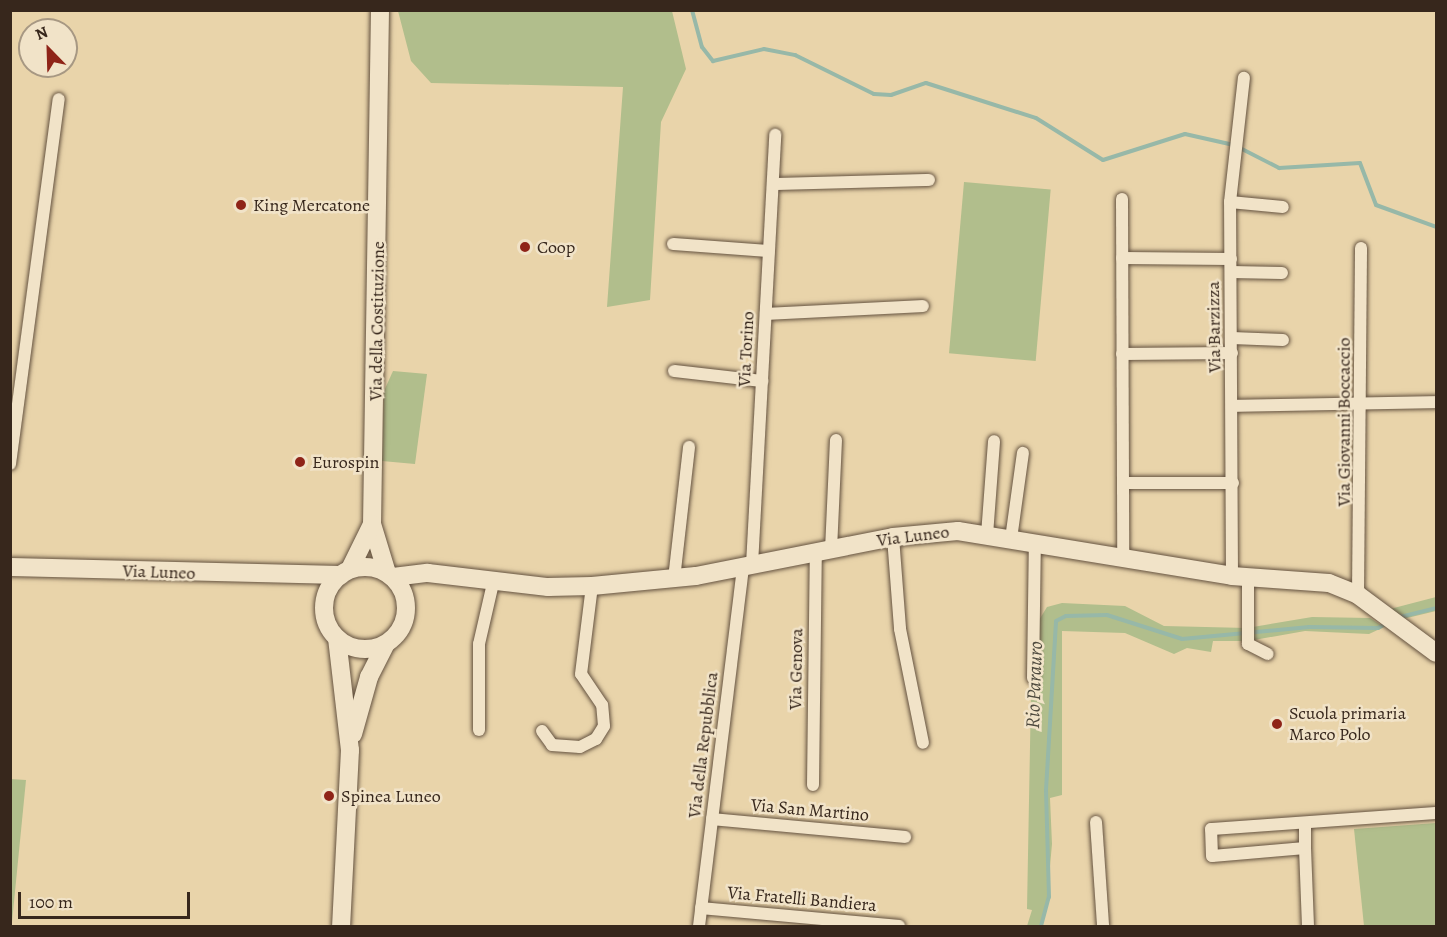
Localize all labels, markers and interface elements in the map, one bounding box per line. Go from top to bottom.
north arrow [18,18,78,78]
text: N [32,21,51,46]
place label: King Mercatone [253,194,370,216]
marker: King Mercatone [234,198,248,212]
place label: Coop [537,236,575,258]
marker: Coop [518,240,532,254]
street label: Via della Costituzione [365,241,389,401]
street label: Via Barzizza [1202,281,1226,373]
street label: Via Torino [733,311,759,387]
street label: Via Giovanni Boccaccio [1333,338,1355,506]
place label: Eurospin [312,451,379,473]
marker: Eurospin [293,455,307,469]
street label: Via Luneo [875,521,951,551]
street label: Via Luneo [122,560,196,584]
street label: Via Genova [784,628,808,710]
water label: Rio Parauro [1020,641,1048,729]
street label: Via della Repubblica [683,671,723,819]
place label: Scuola primaria Marco Polo [1289,703,1406,746]
marker: Scuola primaria Marco Polo [1270,717,1284,731]
place label: Spinea Luneo [341,785,441,807]
marker: Spinea Luneo [322,789,336,803]
street label: Via San Martino [750,794,870,826]
scale bar [21,880,194,918]
street label: Via Fratelli Bandiera [727,882,877,916]
text: 100 m [29,890,73,914]

